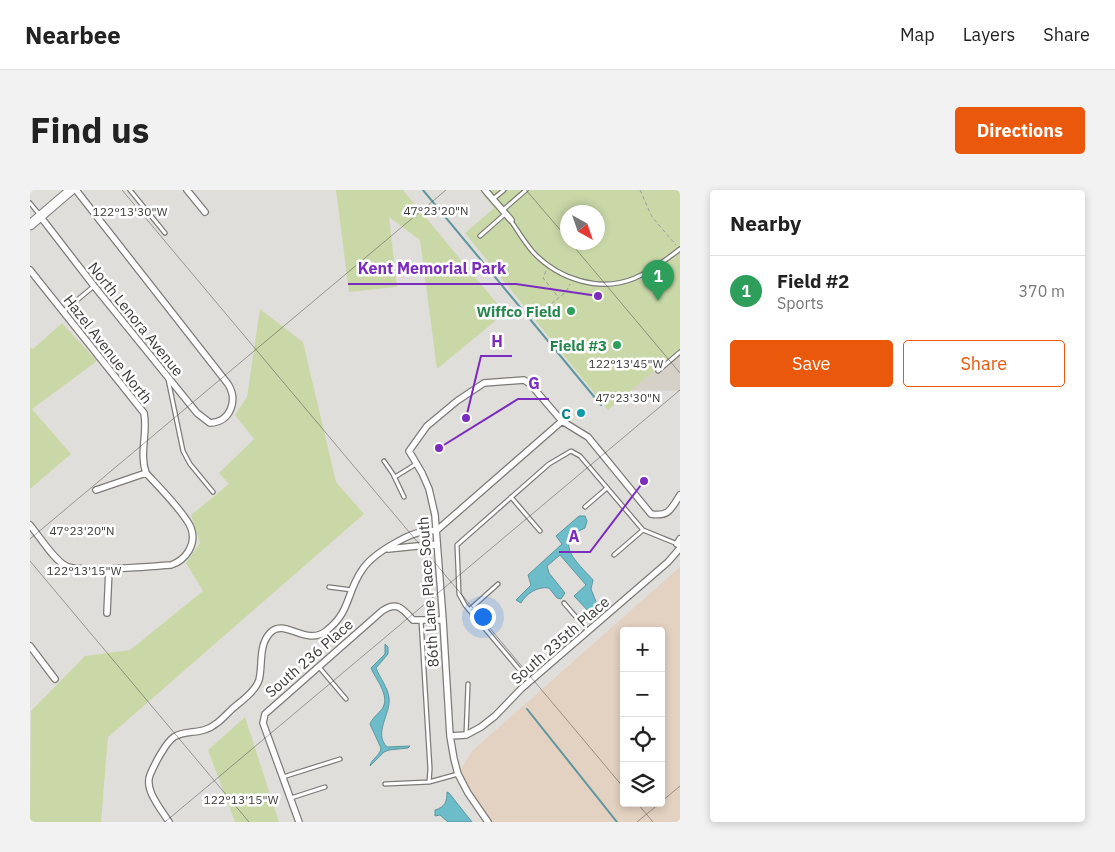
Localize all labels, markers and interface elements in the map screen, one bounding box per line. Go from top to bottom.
text: Nearbee [25,19,121,51]
text: Map [900,23,935,46]
text: Layers [963,23,1015,46]
text: Share [1043,23,1090,46]
text: Find us [30,107,149,153]
button: Directions [955,107,1085,154]
text: 47°23'20"N [403,203,469,218]
text: 122°13'30"W [93,204,168,219]
north arrow [560,205,605,250]
text: Nearby [730,209,801,237]
callout: Kent Memorial Park [348,253,516,284]
street label: North Lenora Avenue [84,258,188,380]
text: Kent Memorial Park [358,258,507,278]
pin: 1 [642,260,674,301]
text: Field #2 [777,269,849,293]
text: 1 [741,281,751,301]
text: 370 m [1018,281,1065,301]
street label: Hazel Avenue North [59,291,157,407]
text: Sports [777,293,824,313]
place label: Wiffco Field [476,302,561,321]
marker: Wiffco Field [565,305,577,317]
callout: H [481,325,512,356]
text: H [491,331,503,351]
place label: Field #3 [550,336,607,355]
marker: Field #3 [611,339,623,351]
button: Save [730,340,893,387]
button: Share [903,340,1065,387]
text: 122°13'45"W [589,356,664,371]
callout: G [518,368,549,399]
text: G [528,373,540,393]
text: 47°23'30"N [595,390,661,405]
place label: C [561,404,571,423]
marker: C [575,407,587,419]
street label: 86th Lane Place South [413,516,443,668]
callout: A [559,521,590,552]
text: 47°23'20"N [49,523,115,538]
text: A [569,526,580,546]
text: 122°13'15"W [47,563,122,578]
street label: South 235th Place [507,592,613,688]
your location [470,604,496,630]
street label: South 236 Place [261,615,357,701]
map controls [620,627,665,807]
button: + [620,627,665,672]
button: − [620,672,665,717]
button: locate [620,717,665,762]
button: layers [620,762,665,807]
text: 122°13'15"W [204,792,279,807]

